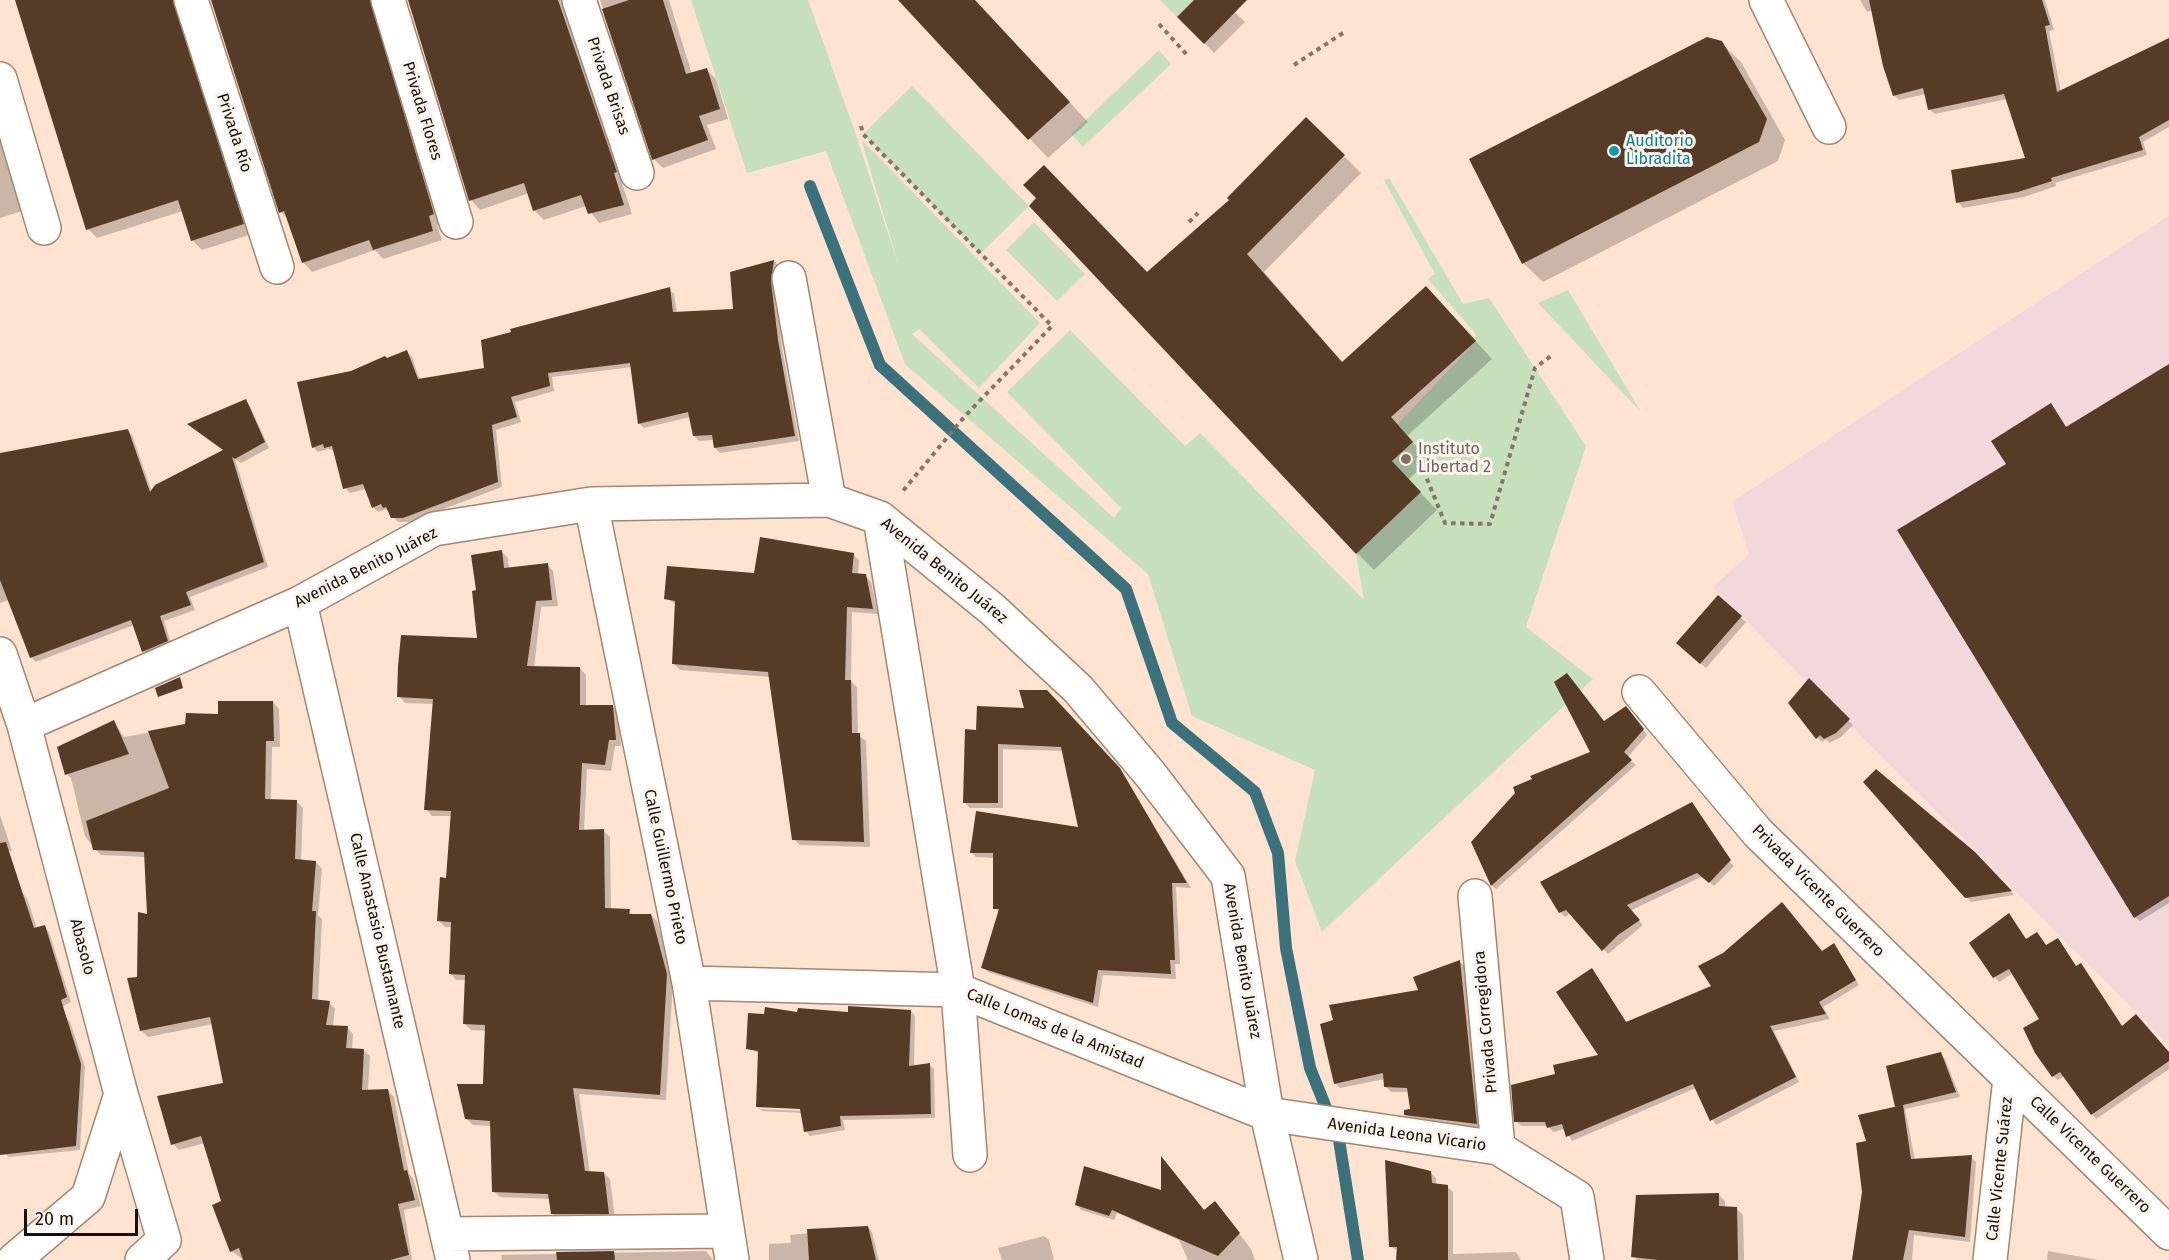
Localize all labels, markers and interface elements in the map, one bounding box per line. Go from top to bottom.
street label: Privada Brisas [582,35,634,137]
street label: Privada Flores [398,59,446,163]
street label: Privada Río [212,91,256,175]
place label: Auditorio Libradita [1626,132,1693,170]
marker: Auditorio Libradita [1607,144,1621,158]
place label: Instituto Libertad 2 [1418,440,1491,478]
marker: Instituto Libertad 2 [1399,452,1413,466]
street label: Avenida Benito Juárez [877,514,1011,628]
street label: Avenida Benito Juárez [291,524,441,612]
street label: Calle Guillermo Prieto [639,788,691,946]
street label: Privada Vicente Guerrero [1748,821,1888,961]
street label: Calle Anastasio Bustamante [345,831,409,1031]
street label: Avenida Benito Juárez [1219,882,1265,1040]
street label: Abasolo [65,917,99,977]
street label: Privada Corregidora [1470,950,1502,1094]
street label: Calle Lomas de la Amistad [964,985,1146,1073]
street label: Calle Vicente Guerrero [2026,1092,2154,1218]
street label: Calle Vicente Suárez [1983,1096,2017,1242]
street label: Avenida Leona Vicario [1327,1114,1487,1156]
scale bar [27,1197,141,1235]
text: 20 m [35,1208,74,1230]

